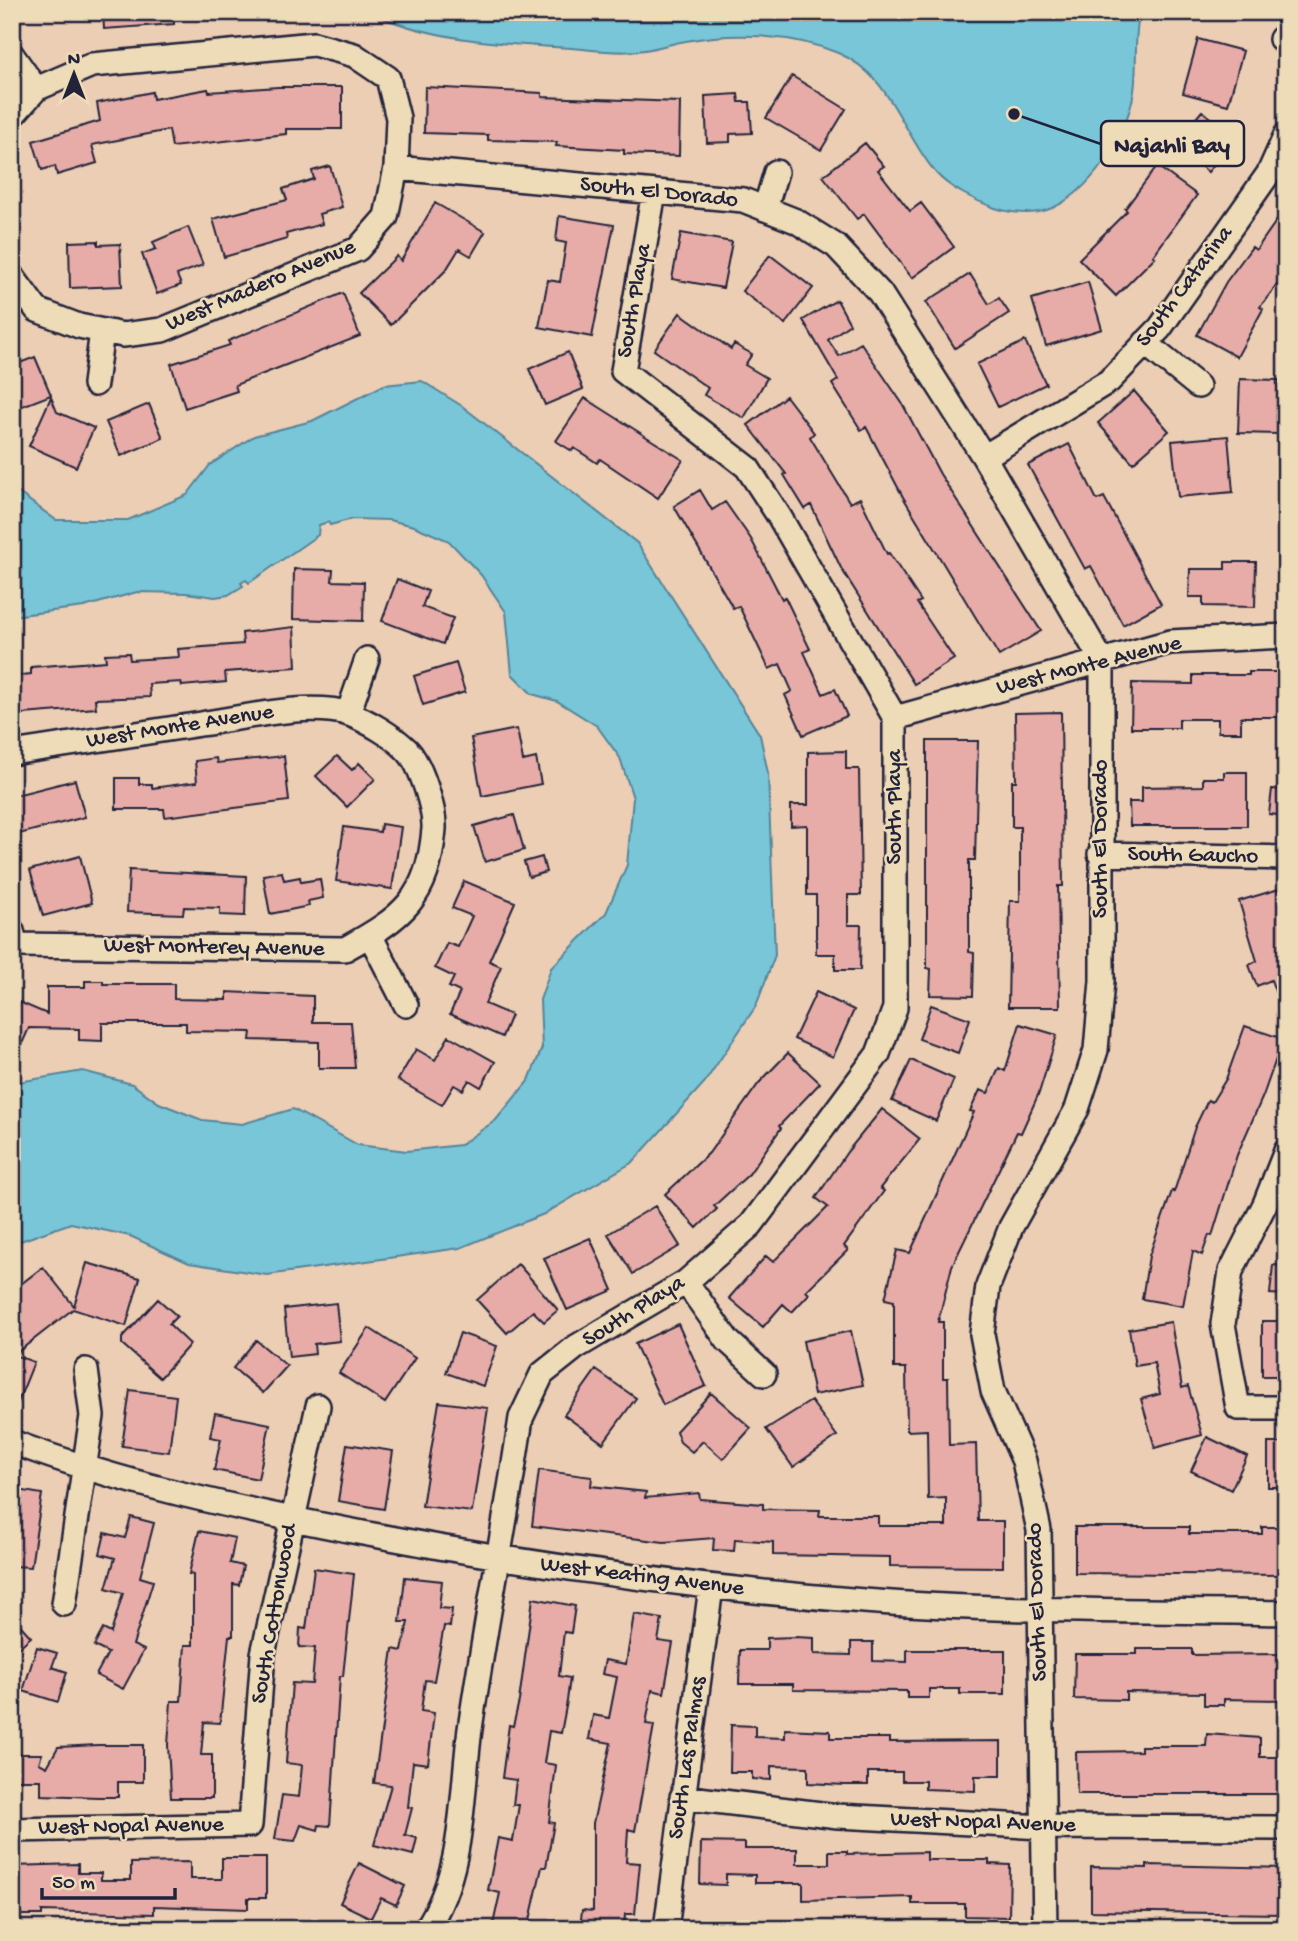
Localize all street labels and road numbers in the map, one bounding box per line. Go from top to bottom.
street label: South El Dorado [579,171,739,215]
street label: South Catarina [1131,220,1240,353]
street label: West Madero Avenue [162,233,361,338]
street label: South Playa [612,241,659,360]
street label: West Monte Avenue [994,630,1185,702]
street label: West Monte Avenue [84,699,277,755]
street label: South Playa [882,748,909,865]
street label: South El Dorado [1088,760,1115,918]
street label: South Gaucho [1127,841,1259,871]
street label: West Monterey Avenue [103,933,326,963]
street label: South Playa [578,1269,691,1354]
street label: South Cottonwood [246,1521,304,1706]
street label: South El Dorado [1022,1522,1054,1682]
street label: West Keating Avenue [539,1551,747,1603]
street label: South Las Palmas [663,1675,713,1841]
street label: West Nopal Avenue [890,1806,1077,1840]
street label: West Nopal Avenue [38,1812,225,1842]

